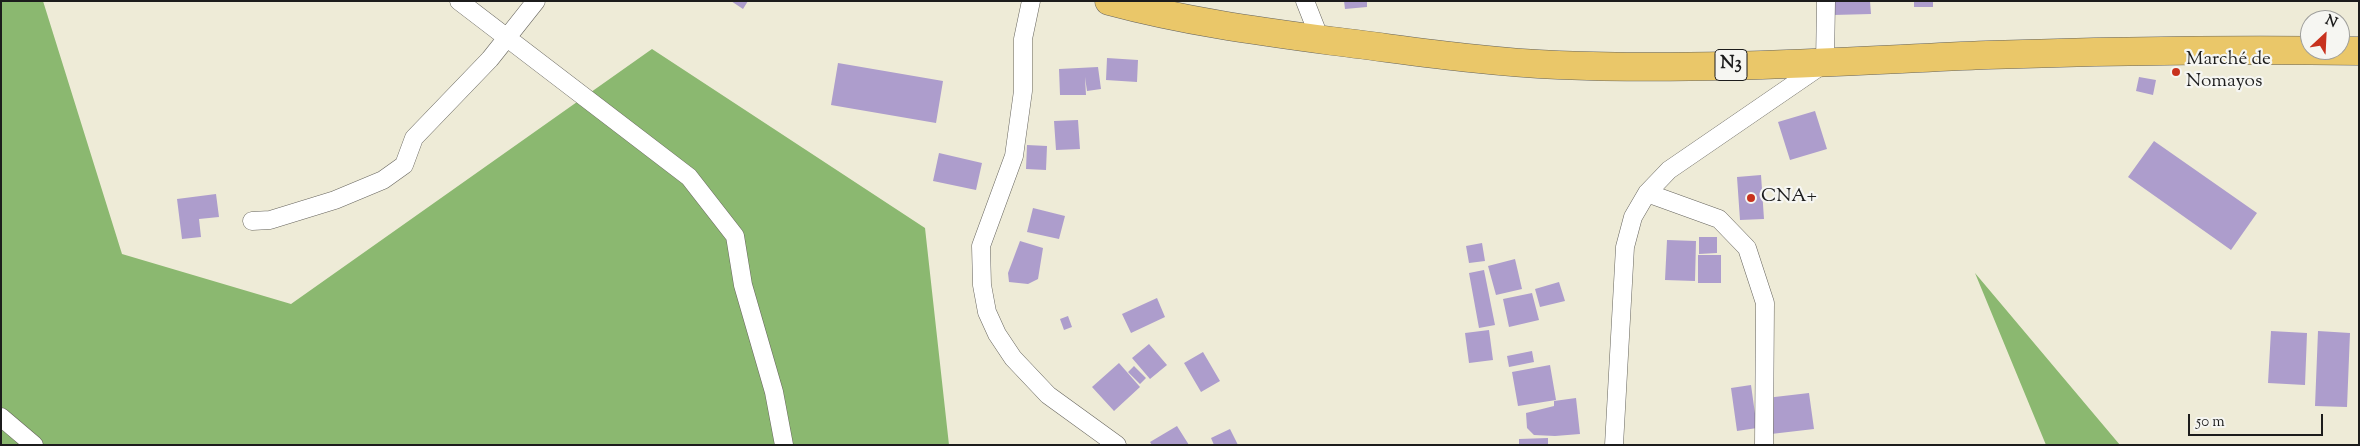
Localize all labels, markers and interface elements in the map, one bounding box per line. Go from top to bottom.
north arrow [2300,10,2350,60]
text: N [2322,11,2340,34]
road number: N3 [1715,50,1747,80]
place label: Marché de Nomayos [2186,50,2271,94]
marker: Marché de Nomayos [2170,66,2182,78]
place label: CNA+ [1761,187,1817,209]
marker: CNA+ [1745,192,1757,204]
scale bar [2190,404,2325,436]
text: 50 m [2196,412,2225,433]

